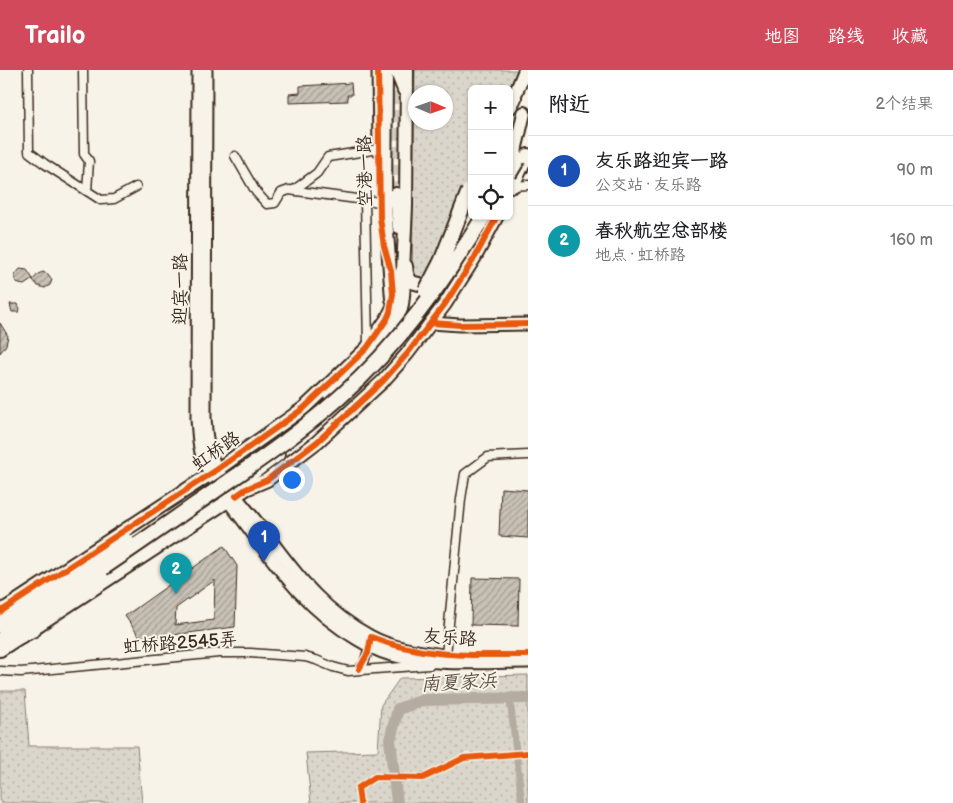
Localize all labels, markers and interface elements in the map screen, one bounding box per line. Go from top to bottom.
text: Trailo [25,21,85,50]
text: 地图 [764,26,800,47]
text: 路线 [828,26,864,47]
text: 收藏 [892,26,928,47]
north arrow [408,85,453,130]
map controls [468,85,513,220]
button: + [468,85,513,130]
text: 附近 [548,92,590,117]
text: 2个结果 [876,95,933,114]
button: − [468,130,513,175]
street label: 空港一路 [354,135,376,207]
text: 友乐路迎宾一路 [595,150,728,173]
text: 1 [561,161,567,180]
text: 90 m [897,161,933,180]
button: locate [468,175,513,220]
text: 公交站 · 友乐路 [595,176,701,195]
text: 春秋航空总部楼 [595,220,728,243]
text: 2 [559,231,569,250]
text: 160 m [890,231,933,250]
text: 地点 · 虹桥路 [595,246,685,265]
street label: 迎宾一路 [170,253,191,325]
street label: 虹桥路 [188,427,244,475]
your location [279,467,305,493]
pin: 1 [248,521,280,562]
pin: 2 [160,553,192,594]
street label: 友乐路 [422,626,478,650]
street label: 虹桥路2545弄 [122,629,238,657]
water label: 南夏家浜 [420,669,499,696]

